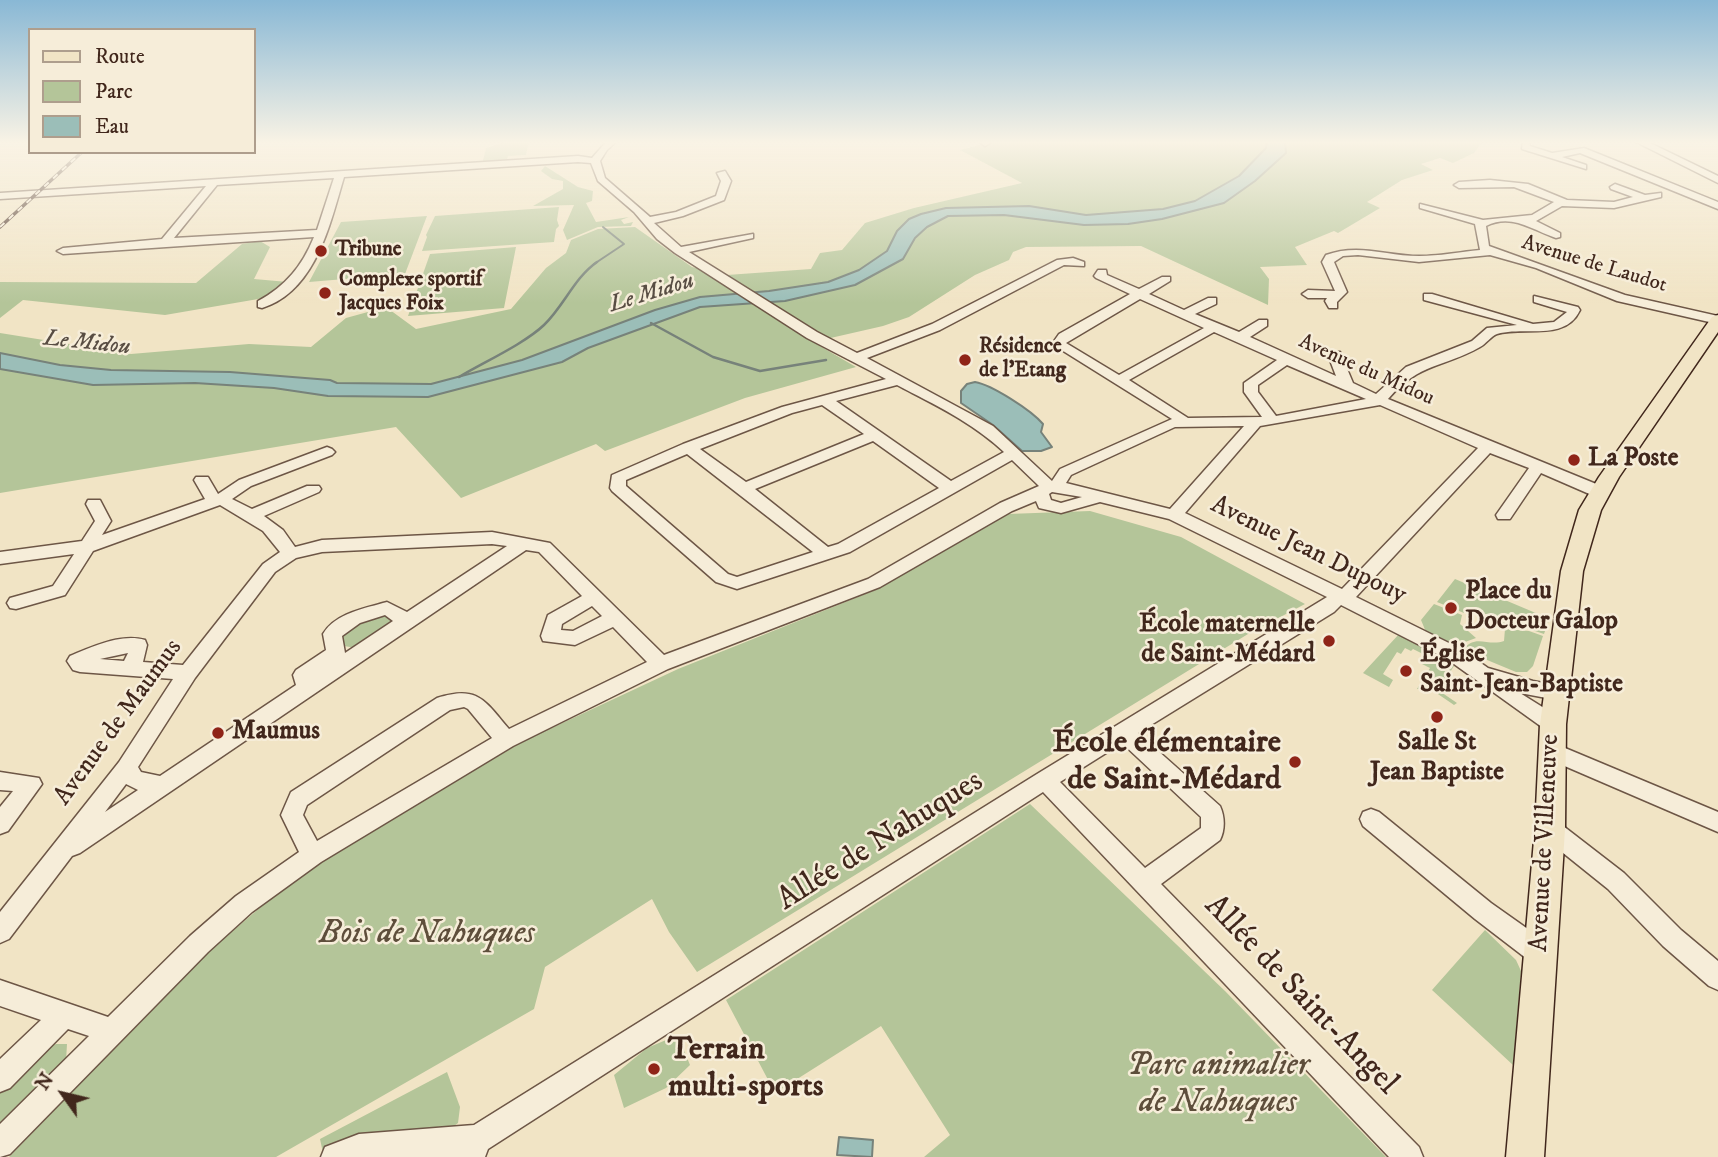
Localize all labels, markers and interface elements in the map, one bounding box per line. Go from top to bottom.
legend [28,28,256,154]
text: Route [95,44,145,70]
text: Parc [95,79,133,105]
text: Eau [95,114,129,140]
street label: Avenue de Laudot [1518,231,1670,299]
place label: Tribune [335,238,402,264]
marker: Tribune [313,243,329,259]
place label: Complexe sportif Jacques Foix [339,268,482,318]
water label: Le Midou [606,268,698,320]
marker: Complexe sportif Jacques Foix [317,285,333,301]
water label: Le Midou [42,326,132,362]
street label: Avenue du Midou [1294,330,1438,412]
place label: Résidence de l'Etang [979,335,1066,385]
marker: Résidence de l'Etang [957,352,973,368]
place label: La Poste [1588,444,1678,476]
marker: La Poste [1566,452,1582,468]
street label: Avenue Jean Dupouy [1205,490,1411,612]
place label: Place du Docteur Galop [1465,577,1618,638]
marker: Place du Docteur Galop [1443,600,1459,616]
place label: École maternelle de Saint-Médard [1139,610,1315,672]
marker: École maternelle de Saint-Médard [1321,633,1337,649]
street label: Avenue de Maumus [48,634,190,812]
place label: Église Saint-Jean-Baptiste [1420,640,1623,702]
marker: Église Saint-Jean-Baptiste [1398,663,1414,679]
marker: Salle St Jean Baptiste [1429,709,1445,725]
place label: Maumus [232,717,320,749]
marker: Maumus [210,725,226,741]
place label: École élémentaire de Saint-Médard [1053,725,1281,800]
place label: Salle St Jean Baptiste [1370,728,1504,790]
street label: Avenue de Villeneuve [1525,733,1567,953]
marker: École élémentaire de Saint-Médard [1287,754,1303,770]
street label: Allée de Nahuques [771,763,991,921]
street label: Allée de Saint-Angel [1195,888,1405,1104]
park label: Bois de Nahuques [319,916,535,954]
place label: Terrain multi-sports [668,1032,823,1107]
park label: Parc animalier de Nahuques [1127,1048,1309,1123]
north arrow [28,1059,98,1129]
marker: Terrain multi-sports [646,1061,662,1077]
text: N [31,1069,59,1095]

